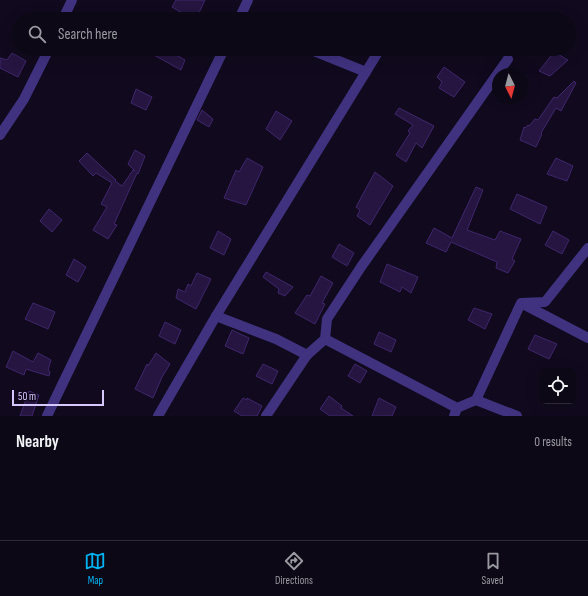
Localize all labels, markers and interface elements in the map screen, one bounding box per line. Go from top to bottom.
search box [12,12,576,56]
icon: search [26,23,48,45]
text: Search here [58,25,118,44]
north arrow [492,68,528,104]
map controls [540,368,576,404]
button: locate [540,368,576,404]
scale bar [12,388,104,407]
text: 50 m [18,390,36,403]
text: Nearby [16,432,59,452]
text: 0 results [534,434,572,450]
tab: Map [84,550,106,587]
tab: Directions [275,550,313,587]
tab: Saved [482,550,504,587]

